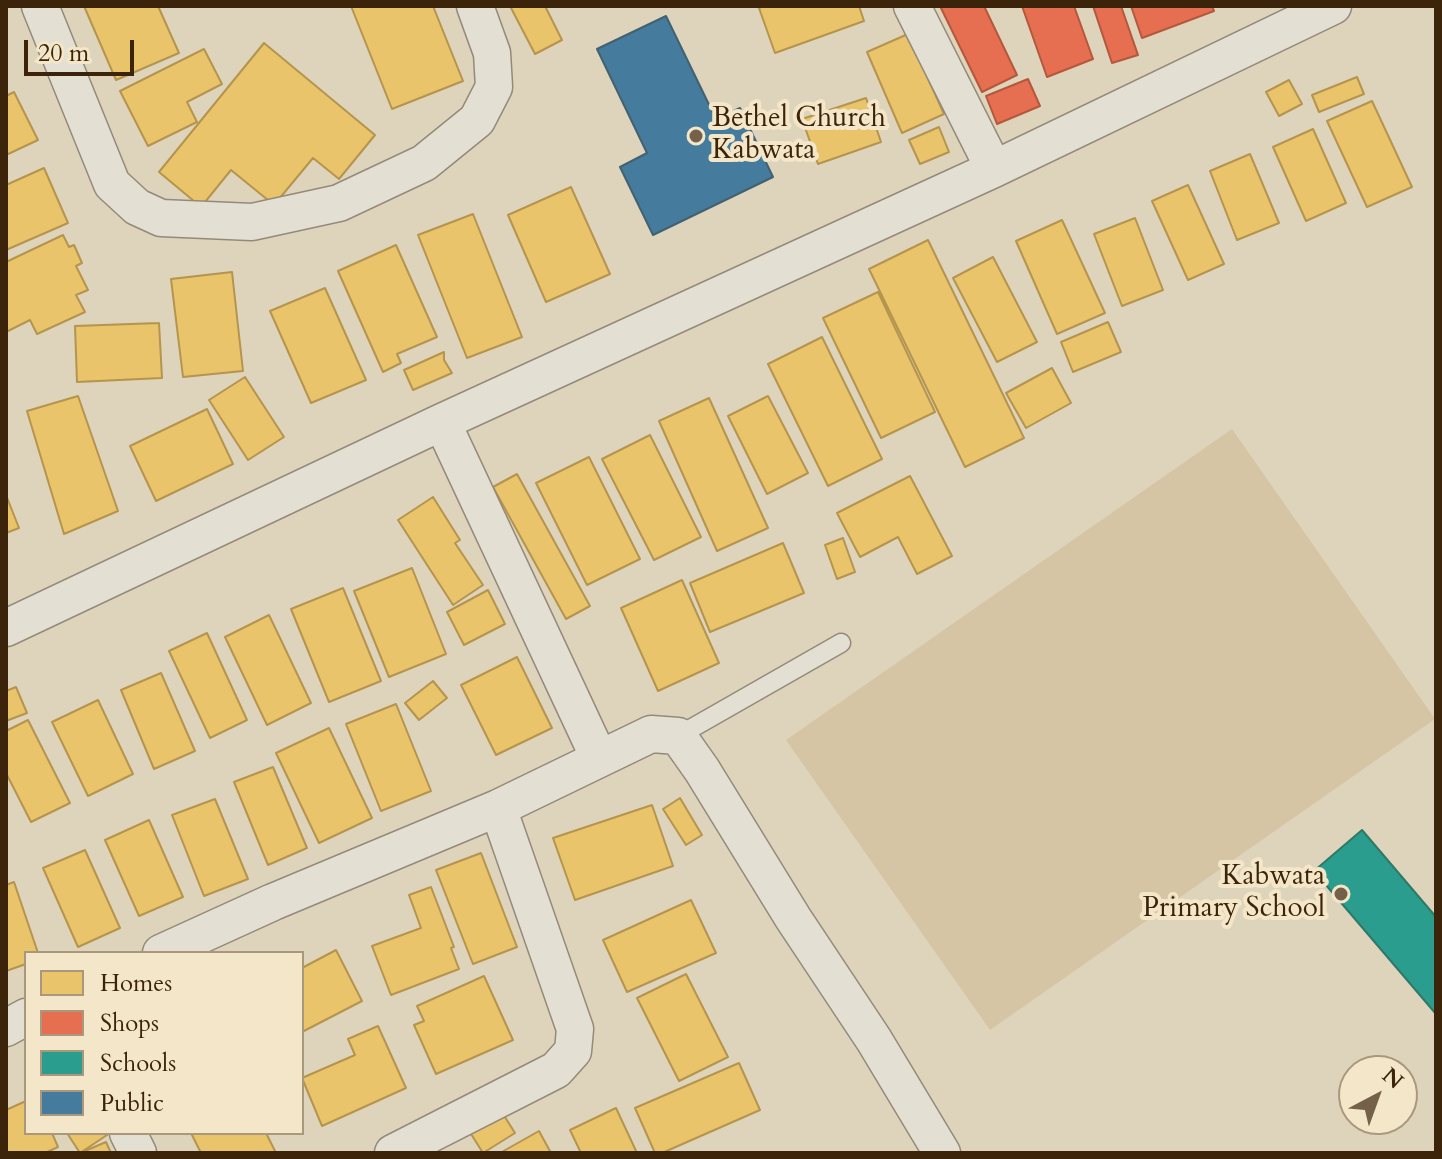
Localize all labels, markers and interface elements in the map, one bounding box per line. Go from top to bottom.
scale bar [28,24,138,74]
text: 20 m [38,37,89,70]
place label: Bethel Church Kabwata [712,103,886,169]
marker: Bethel Church Kabwata [687,127,705,145]
place label: Kabwata Primary School [1142,861,1325,927]
marker: Kabwata Primary School [1332,885,1350,903]
legend [24,951,304,1135]
text: Homes [100,967,172,1000]
text: Shops [100,1007,159,1040]
text: Schools [100,1047,176,1080]
north arrow [1338,1055,1418,1135]
text: N [1375,1061,1409,1096]
text: Public [100,1087,164,1120]

